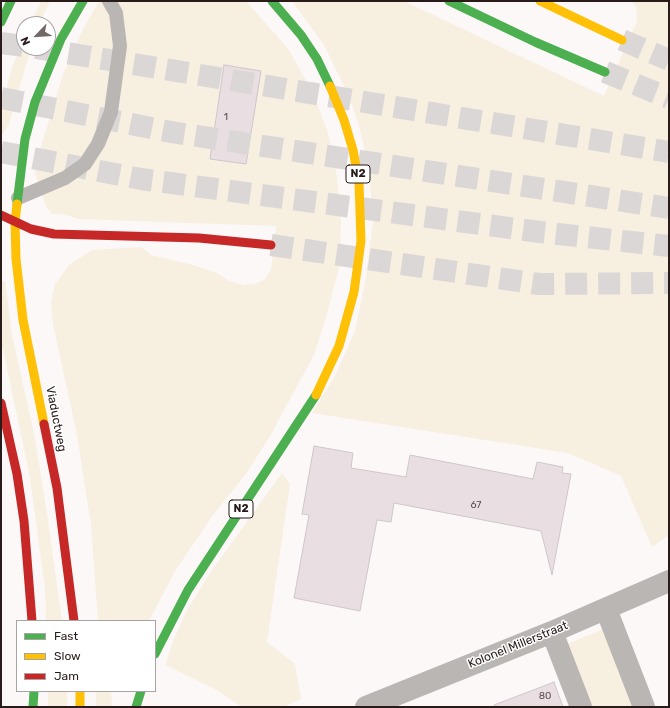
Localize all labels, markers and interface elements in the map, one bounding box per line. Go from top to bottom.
north arrow [16,16,56,56]
text: N [18,35,33,47]
house number: 1 [224,111,228,123]
road number: N2 [346,165,370,183]
street label: Viaductweg [43,385,69,453]
house number: 67 [471,499,481,511]
road number: N2 [229,500,253,518]
street label: Kolonel Millerstraat [466,618,570,672]
legend [16,620,156,692]
text: Fast [54,629,78,643]
text: Slow [54,649,81,663]
text: Jam [54,669,79,683]
house number: 80 [539,690,551,702]

